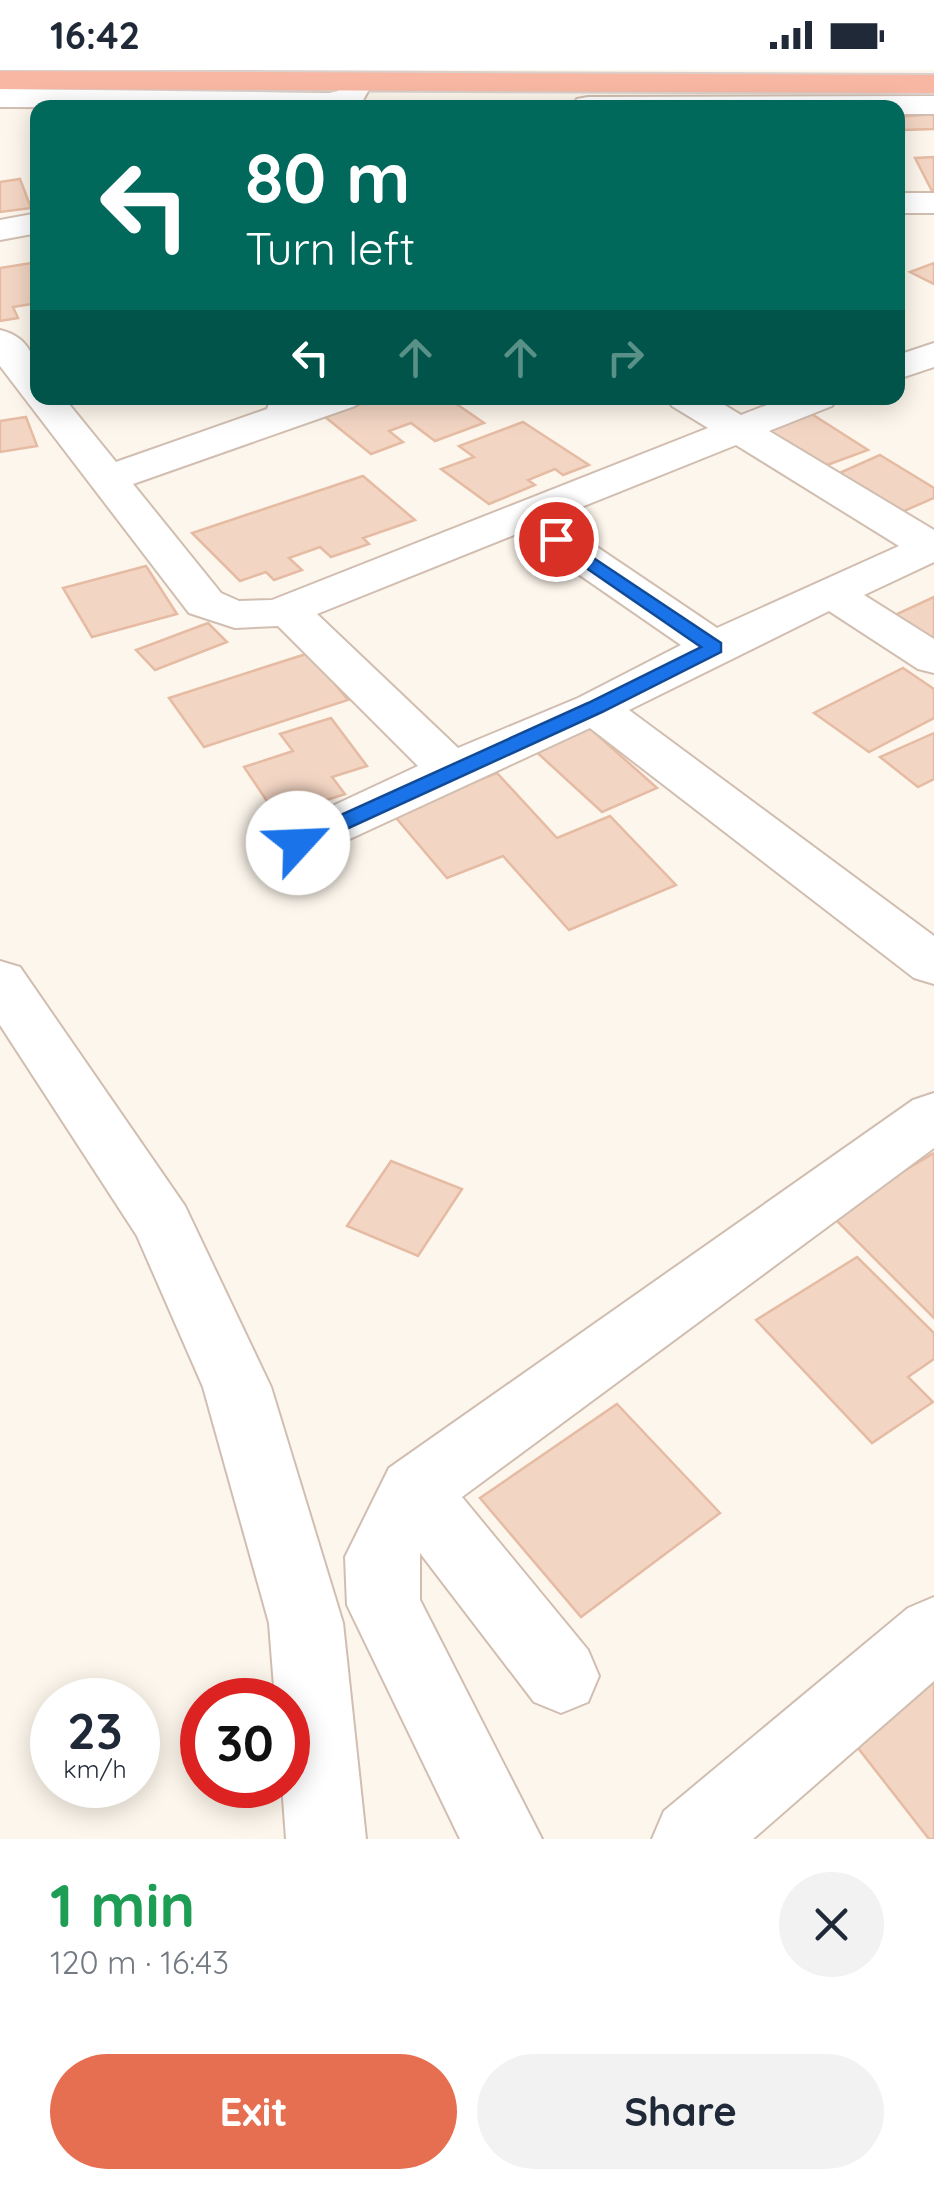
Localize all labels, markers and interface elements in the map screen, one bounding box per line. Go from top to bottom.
text: 16:42 [50,11,140,59]
text: 80 m [245,133,410,221]
icon: left [80,140,210,270]
text: Turn left [245,220,415,276]
icon: left [283,330,338,385]
icon: ahead [388,330,443,385]
icon: ahead [493,330,548,385]
icon: right [598,330,653,385]
pin [514,497,599,582]
icon: arrive [529,512,584,567]
position arrow [246,791,350,895]
speed limit sign: 30 [180,1678,310,1808]
text: 23 [67,1699,123,1762]
text: km/h [63,1753,127,1784]
text: 1 min [50,1867,195,1942]
button: close [779,1872,884,1977]
text: 120 m · 16:43 [50,1942,229,1982]
button: Exit [50,2054,457,2169]
button: Share [477,2054,884,2169]

